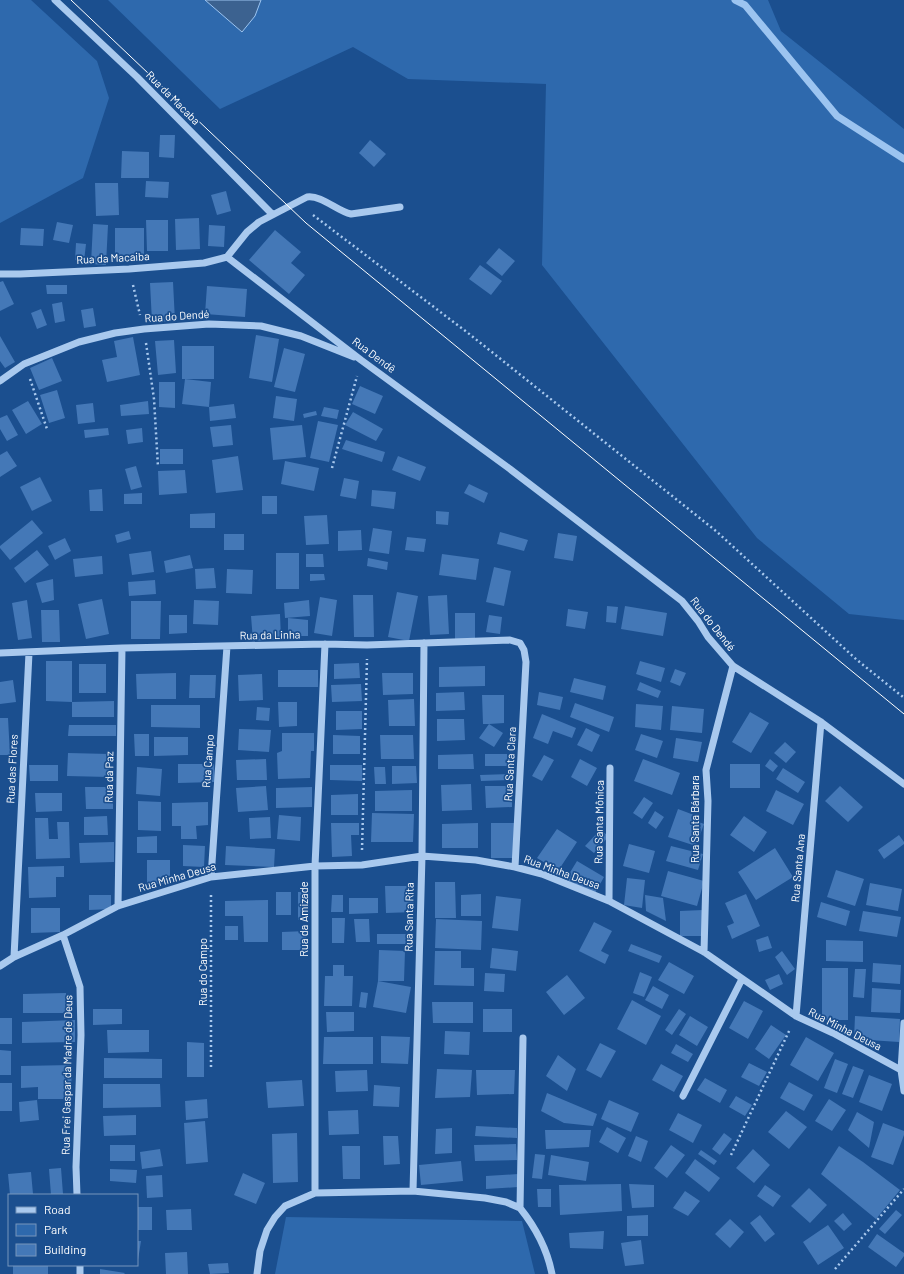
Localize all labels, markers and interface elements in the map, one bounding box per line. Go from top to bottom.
street label: Rua da Macaba [144,68,203,127]
street label: Rua da Macaiba [76,249,150,266]
street label: Rua do Dendé [144,307,210,324]
street label: Rua Dendê [350,334,399,375]
street label: Rua do Dendé [688,594,739,653]
street label: Rua da Linha [239,627,300,642]
street label: Rua Santa Clara [501,726,518,802]
street label: Rua das Flores [3,734,20,804]
street label: Rua Campo [199,734,216,788]
street label: Rua da Paz [102,751,115,803]
street label: Rua Santa Bárbara [688,775,701,863]
street label: Rua Santa Mônica [591,780,606,864]
street label: Rua Santa Ana [788,833,807,903]
street label: Rua Minha Deusa [522,852,602,891]
street label: Rua Minha Deusa [136,859,217,894]
street label: Rua da Amizade [297,881,310,957]
street label: Rua Santa Rita [401,882,416,952]
street label: Rua do Campo [196,938,209,1006]
street label: Rua Frei Gaspar da Madre de Deus [59,995,74,1155]
street label: Rua Minha Deusa [807,1005,884,1053]
legend [8,1194,138,1266]
text: Road [44,1202,71,1216]
text: Park [44,1222,68,1236]
text: Building [44,1242,86,1256]

